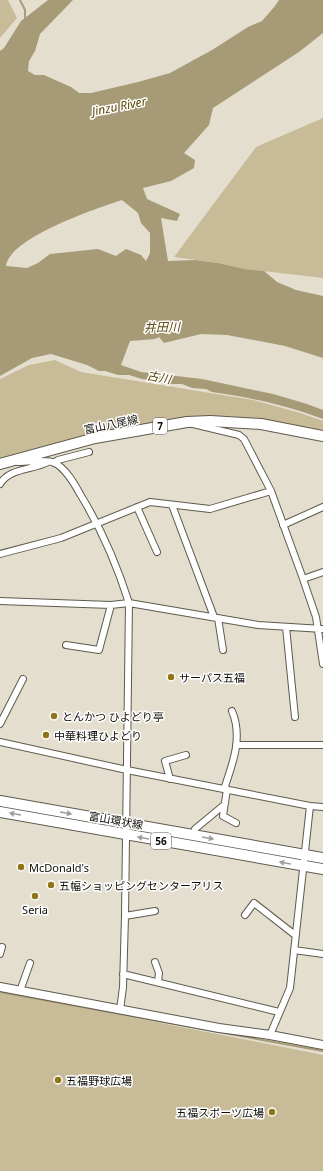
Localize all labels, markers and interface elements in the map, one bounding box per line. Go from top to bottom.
water label: Jinzu River [88,92,149,120]
water label: 井田川 [144,318,182,336]
water label: 古川 [146,366,174,388]
street label: 富山八尾線 [83,411,139,437]
road number: 7 [153,418,167,434]
place label: サーパス五福 [179,670,245,685]
marker: サーパス五福 [166,672,176,682]
place label: とんかつ ひよどり亭 [62,709,164,724]
marker: とんかつ ひよどり亭 [49,711,59,721]
place label: 中華料理ひよどり [54,728,142,743]
marker: 中華料理ひよどり [41,730,51,740]
street label: 富山環状線 [88,808,144,832]
one-way arrow [60,810,72,816]
one-way arrow [9,811,21,817]
road number: 56 [151,833,171,849]
one-way arrow [137,834,149,840]
one-way arrow [202,835,214,841]
one-way arrow [278,859,291,865]
place label: McDonald's [29,860,89,875]
marker: McDonald's [16,862,26,872]
place label: 五幅ショッピングセンターアリス [59,878,224,893]
marker: 五幅ショッピングセンターアリス [46,880,56,890]
marker: Seria [30,891,40,901]
place label: Seria [22,902,48,917]
place label: 五福野球広場 [66,1073,132,1088]
marker: 五福野球広場 [53,1075,63,1085]
place label: 五福スポーツ広場 [176,1105,264,1120]
marker: 五福スポーツ広場 [267,1107,277,1117]

